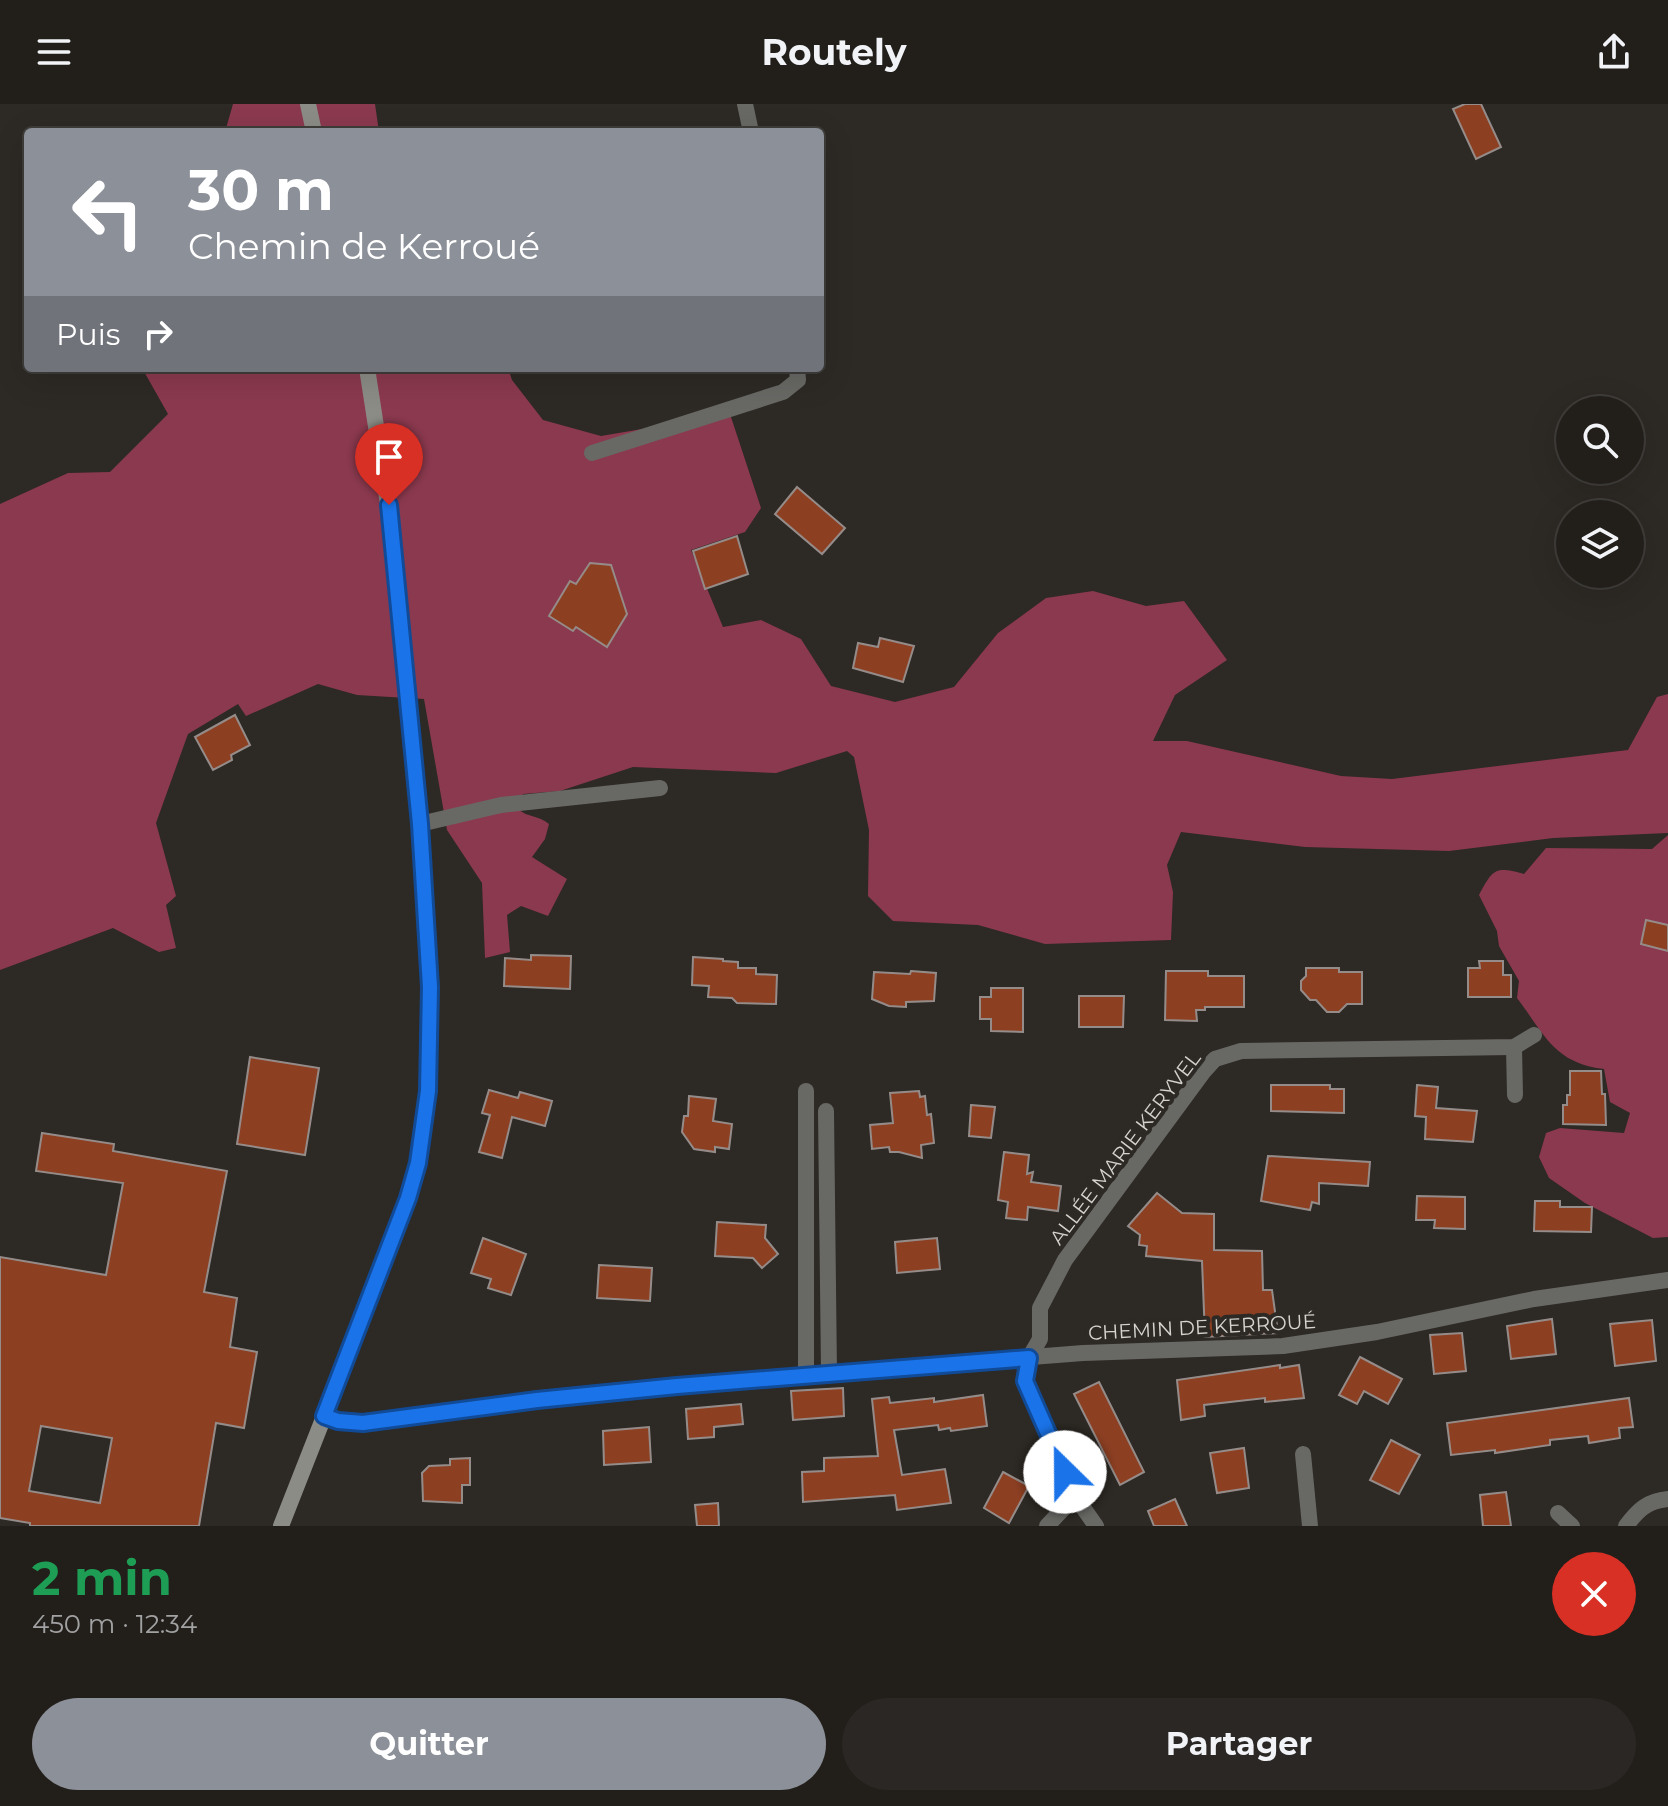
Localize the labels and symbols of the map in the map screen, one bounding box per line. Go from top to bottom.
pin [355,423,423,505]
street label: ALLÉE MARIE KERYVEL [1045,1047,1206,1249]
street label: CHEMIN DE KERROUÉ [1087,1309,1317,1345]
position arrow [1023,1430,1107,1514]

